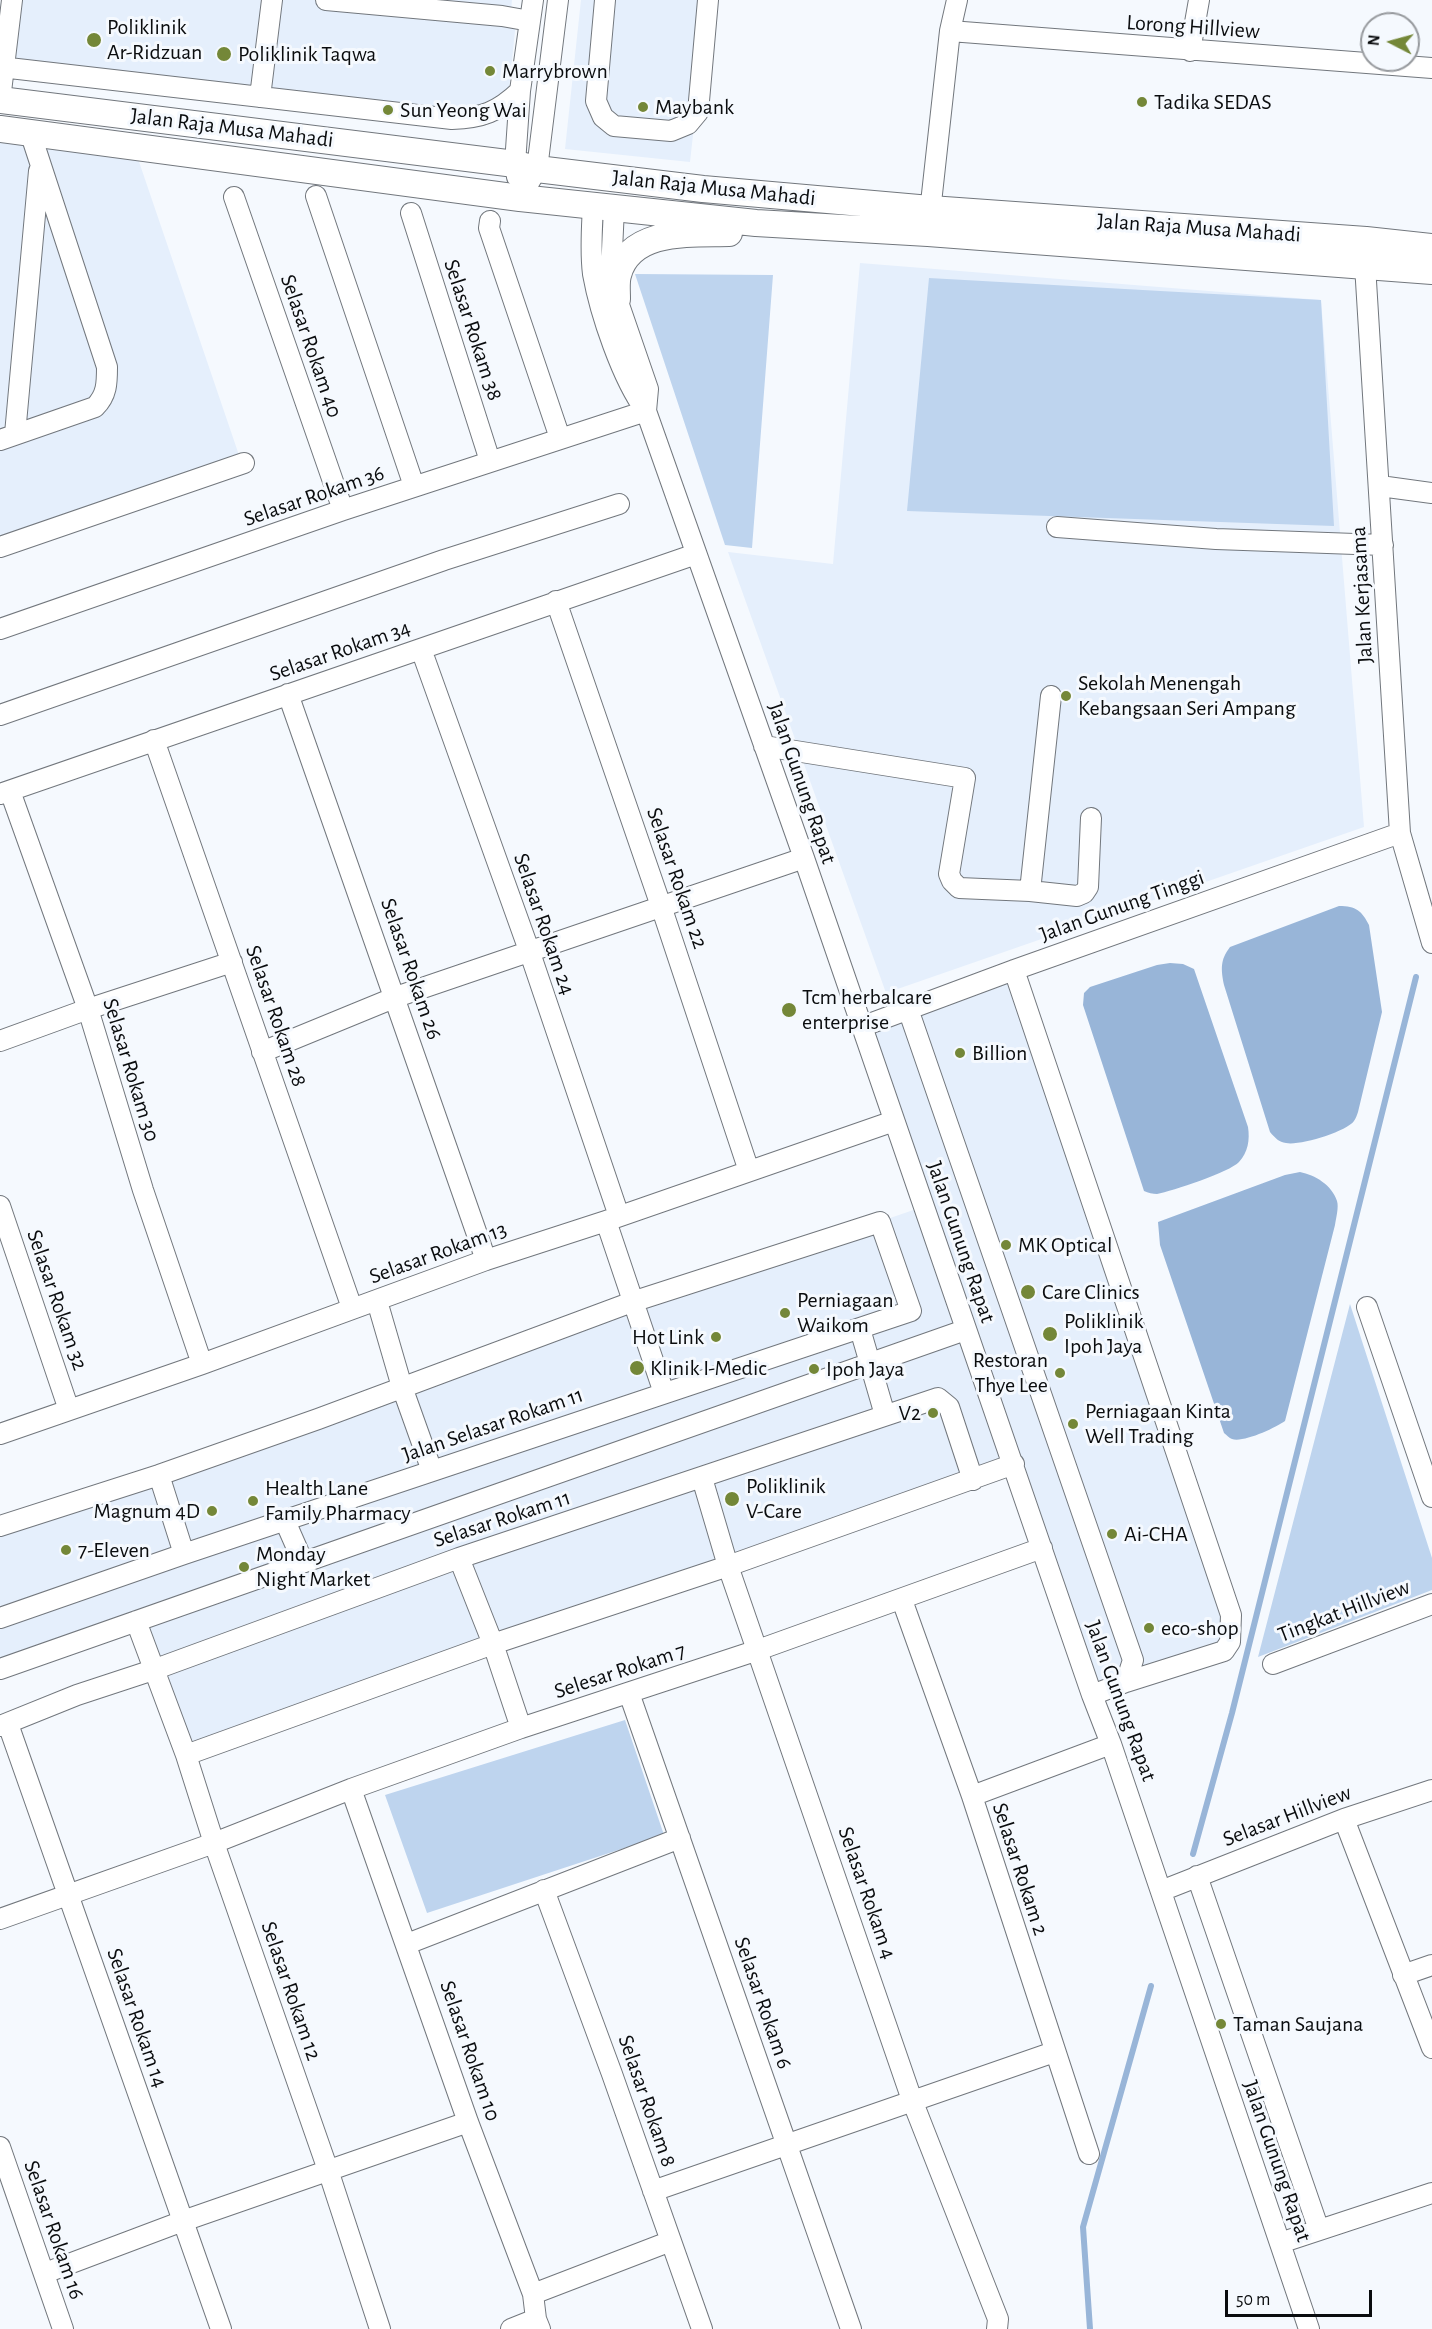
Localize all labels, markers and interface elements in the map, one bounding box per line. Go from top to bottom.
street label: Lorong Hillview [1125,9,1261,45]
north arrow [1360,12,1420,72]
place label: Poliklinik Ar-Ridzuan [107,14,202,66]
marker: Poliklinik Ar-Ridzuan [85,31,103,49]
text: N [1366,34,1383,47]
place label: Poliklinik Taqwa [238,41,377,67]
marker: Poliklinik Taqwa [215,45,233,63]
place label: Marrybrown [502,58,608,84]
marker: Marrybrown [483,64,497,78]
place label: Tadika SEDAS [1154,89,1272,115]
place label: Maybank [655,94,734,120]
marker: Tadika SEDAS [1135,95,1149,109]
place label: Sun Yeong Wai [400,97,527,123]
marker: Maybank [636,100,650,114]
street label: Jalan Raja Musa Mahadi [129,102,335,154]
marker: Sun Yeong Wai [381,103,395,117]
street label: Jalan Raja Musa Mahadi [611,164,817,212]
street label: Jalan Raja Musa Mahadi [1096,208,1302,248]
street label: Selasar Rokam 38 [438,256,508,404]
street label: Selasar Rokam 40 [274,271,348,421]
street label: Selasar Rokam 36 [240,460,388,532]
street label: Jalan Kerjasama [1345,526,1379,664]
street label: Selasar Rokam 34 [266,615,414,687]
place label: Sekolah Menengah Kebangsaan Seri Ampang [1078,670,1296,722]
marker: Sekolah Menengah Kebangsaan Seri Ampang [1059,689,1073,703]
street label: Jalan Gunung Rapat [762,699,842,867]
street label: Selasar Rokam 22 [641,804,713,952]
street label: Selasar Rokam 24 [507,850,581,998]
street label: Jalan Gunung Tinggi [1036,864,1208,948]
street label: Selasar Rokam 26 [374,895,448,1043]
street label: Selasar Rokam 28 [239,942,313,1090]
place label: Tcm herbalcare enterprise [802,984,932,1036]
street label: Selasar Rokam 30 [97,995,165,1145]
marker: Tcm herbalcare enterprise [780,1001,798,1019]
place label: Billion [972,1040,1027,1066]
marker: Billion [953,1046,967,1060]
street label: Jalan Gunung Rapat [921,1158,1001,1326]
street label: Selasar Rokam 13 [366,1216,510,1290]
street label: Selasar Rokam 32 [21,1226,93,1374]
place label: MK Optical [1018,1232,1112,1258]
marker: MK Optical [999,1238,1013,1252]
place label: Care Clinics [1042,1279,1140,1305]
marker: Care Clinics [1019,1283,1037,1301]
place label: Perniagaan Waikom [797,1287,893,1338]
marker: Perniagaan Waikom [778,1306,792,1320]
place label: Poliklinik Ipoh Jaya [1064,1308,1144,1360]
place label: Hot Link [632,1324,704,1350]
marker: Poliklinik Ipoh Jaya [1041,1325,1059,1343]
marker: Hot Link [709,1330,723,1344]
place label: Restoran Thye Lee [973,1347,1048,1398]
place label: Klinik I-Medic [650,1355,767,1381]
place label: Ipoh Jaya [826,1356,904,1382]
marker: Klinik I-Medic [628,1359,646,1377]
marker: Ipoh Jaya [807,1362,821,1376]
marker: Restoran Thye Lee [1053,1366,1067,1380]
street label: Jalan Selasar Rokam 11 [399,1382,587,1468]
place label: Perniagaan Kinta Well Trading [1085,1398,1231,1450]
place label: V2 [899,1400,921,1426]
marker: V2 [926,1406,940,1420]
marker: Perniagaan Kinta Well Trading [1066,1417,1080,1431]
place label: Poliklinik V-Care [746,1473,826,1524]
place label: Health Lane Family Pharmacy [265,1475,411,1526]
street label: Selasar Rokam 11 [430,1484,574,1554]
marker: Poliklinik V-Care [723,1490,741,1508]
marker: Health Lane Family Pharmacy [246,1494,260,1508]
place label: Magnum 4D [94,1498,200,1524]
marker: Magnum 4D [205,1504,219,1518]
place label: Ai-CHA [1124,1521,1188,1547]
marker: Ai-CHA [1105,1527,1119,1541]
place label: 7-Eleven [78,1537,150,1563]
place label: Monday Night Market [256,1541,370,1592]
marker: 7-Eleven [59,1543,73,1557]
marker: Monday Night Market [237,1560,251,1574]
street label: Tingkat Hillview [1274,1574,1414,1648]
place label: eco-shop [1161,1615,1239,1641]
street label: Jalan Gunung Rapat [1080,1617,1162,1785]
marker: eco-shop [1142,1621,1156,1635]
street label: Selesar Rokam 7 [551,1637,689,1705]
street label: Selasar Hillview [1219,1779,1355,1853]
street label: Selasar Rokam 2 [986,1800,1054,1938]
street label: Selasar Rokam 4 [832,1823,902,1963]
street label: Selasar Rokam 12 [255,1918,327,2064]
street label: Selasar Rokam 6 [728,1934,798,2072]
street label: Selasar Rokam 14 [101,1945,173,2091]
street label: Selasar Rokam 10 [434,1977,506,2125]
place label: Taman Saujana [1233,2011,1363,2037]
marker: Taman Saujana [1214,2017,1228,2031]
street label: Selasar Rokam 8 [612,2032,682,2170]
street label: Jalan Gunung Rapat [1237,2077,1317,2245]
street label: Selasar Rokam 16 [18,2157,90,2303]
scale bar [1228,2278,1375,2316]
text: 50 m [1236,2291,1270,2309]

